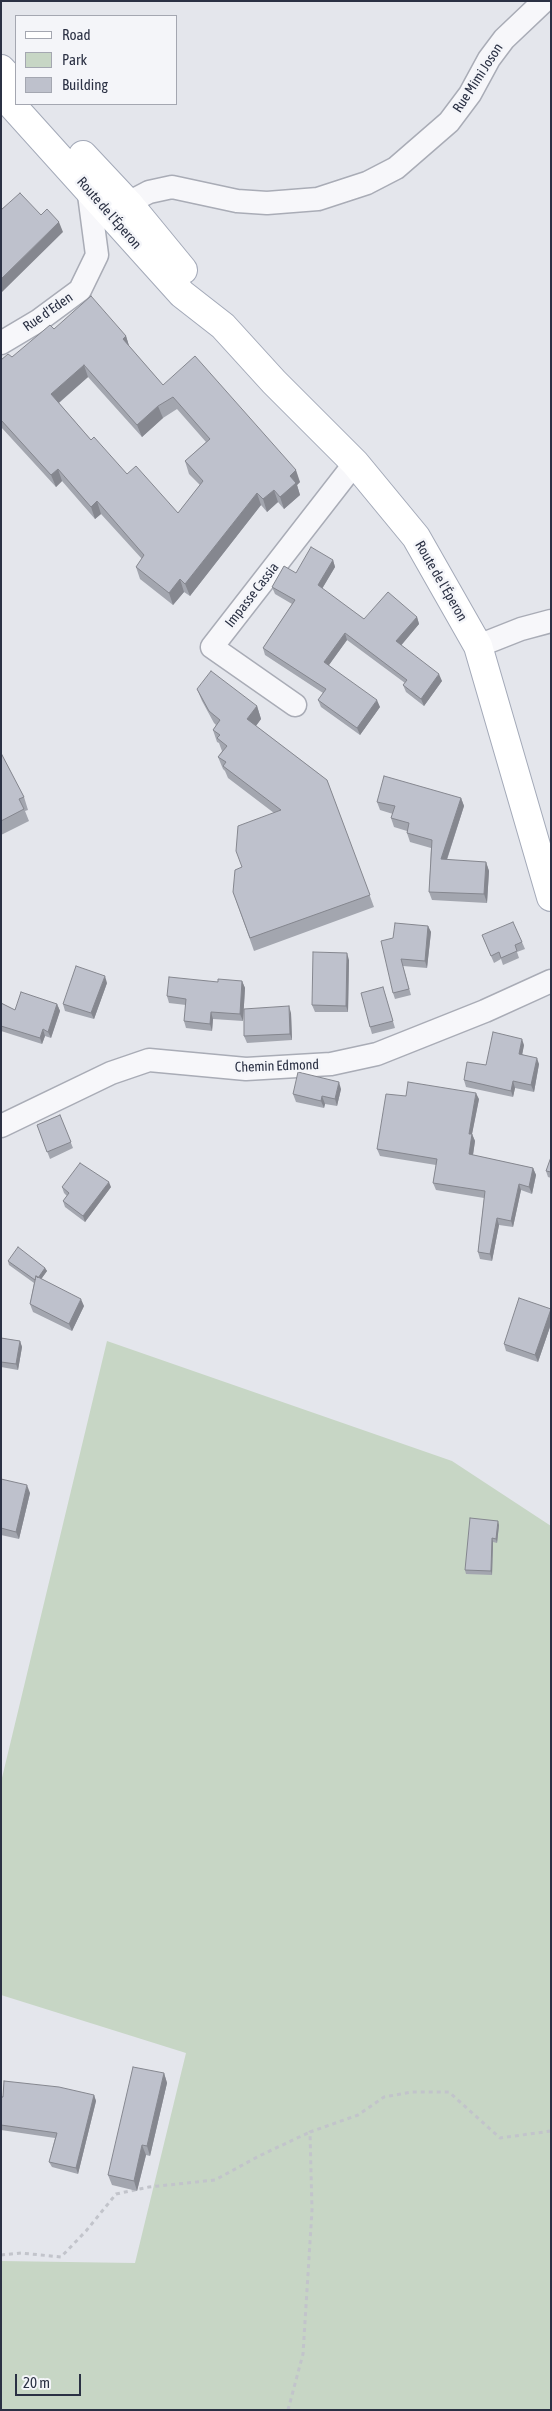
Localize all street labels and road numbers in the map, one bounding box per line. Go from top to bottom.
street label: Rue Mimi Joson [449,40,507,116]
street label: Route de l'Éperon [73,174,145,252]
street label: Rue d'Eden [20,289,76,335]
street label: Route de l'Éperon [411,538,471,624]
street label: Impasse Cassia [222,559,282,631]
street label: Chemin Edmond [235,1056,319,1076]

